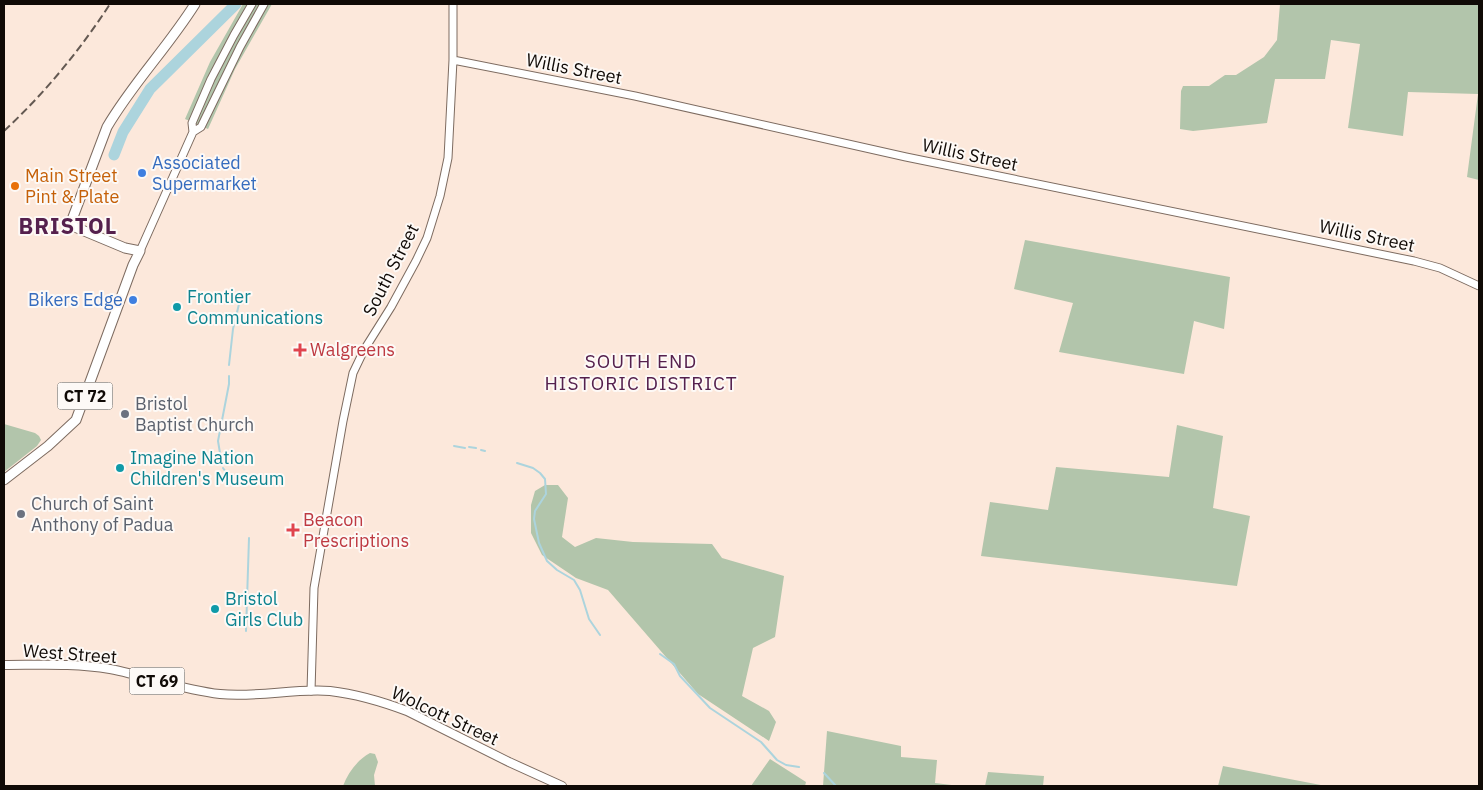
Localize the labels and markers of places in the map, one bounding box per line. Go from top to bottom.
place label: Associated Supermarket [152,151,257,195]
place label: Main Street Pint & Plate [25,164,120,208]
marker: Associated Supermarket [136,167,148,179]
marker: Main Street Pint & Plate [9,180,21,192]
place label: Frontier Communications [187,285,323,329]
place label: Bikers Edge [28,288,123,311]
marker: Bikers Edge [127,294,139,306]
marker: Frontier Communications [171,301,183,313]
place label: Walgreens [310,338,395,361]
marker: Walgreens [294,344,306,356]
place label: Bristol Baptist Church [135,392,254,436]
marker: Bristol Baptist Church [119,408,131,420]
place label: Imagine Nation Children's Museum [130,446,284,490]
marker: Imagine Nation Children's Museum [114,462,126,474]
place label: Church of Saint Anthony of Padua [31,492,174,536]
marker: Church of Saint Anthony of Padua [15,508,27,520]
place label: Beacon Prescriptions [303,508,409,552]
marker: Beacon Prescriptions [287,524,299,536]
place label: Bristol Girls Club [225,587,303,631]
marker: Bristol Girls Club [209,603,221,615]

